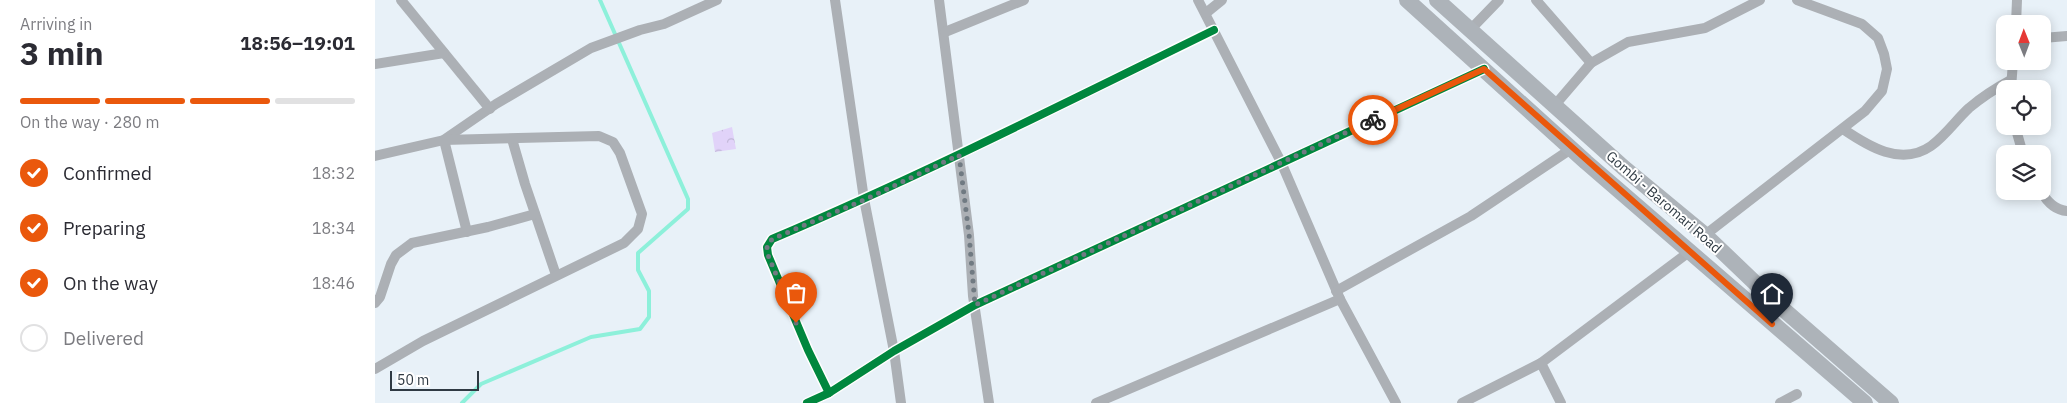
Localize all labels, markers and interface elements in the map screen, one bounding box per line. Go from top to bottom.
text: Arriving in [20,14,92,34]
north arrow [1996,15,2051,70]
map controls [1996,15,2051,200]
text: 18:56–19:01 [240,31,355,55]
text: 3 min [20,32,104,74]
button: locate [1996,80,2051,135]
courier [1348,95,1398,145]
icon: bike [1359,106,1387,134]
text: On the way · 280 m [20,112,159,132]
button: layers [1996,145,2051,200]
street label: Gombi - Baromari Road [1603,147,1725,257]
icon: check [20,159,48,187]
text: Confirmed [63,161,152,185]
text: 18:32 [312,163,355,183]
icon: check [20,214,48,242]
text: Preparing [63,216,145,240]
text: 18:34 [312,218,355,238]
icon: check [20,269,48,297]
text: On the way [63,271,158,295]
pin [775,272,817,323]
text: 18:46 [312,273,355,293]
pin [1751,273,1793,324]
icon: bag [782,279,810,307]
icon: home [1758,280,1786,308]
text: Delivered [63,326,144,350]
scale bar [390,368,479,391]
text: 50 m [397,371,429,389]

